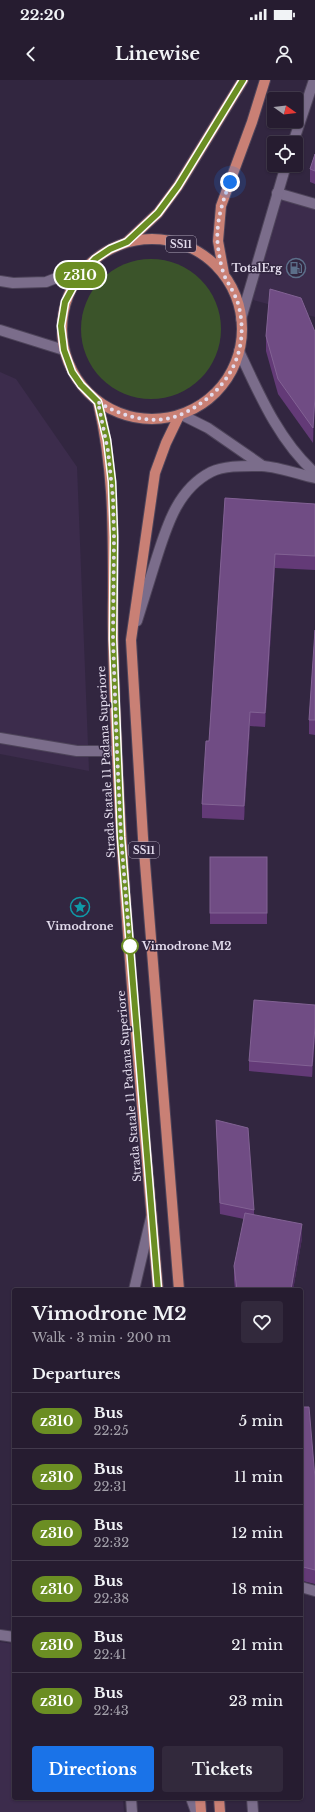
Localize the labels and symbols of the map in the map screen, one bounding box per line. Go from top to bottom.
north arrow [267,92,303,128]
your location [220,172,240,192]
road number: SS11 [166,236,196,252]
fuel station icon: TotalErg [285,257,307,279]
place label: TotalErg [232,261,282,275]
line badge: z310 [52,262,108,288]
street label: Strada Statale 11 Padana Superiore [94,666,118,858]
road number: SS11 [129,842,159,858]
place icon: Vimodrone [69,896,91,918]
place label: Vimodrone [46,919,114,933]
marker: Vimodrone M2 [121,937,139,955]
place label: Vimodrone M2 [141,939,232,953]
street label: Strada Statale 11 Padana Superiore [114,990,144,1182]

